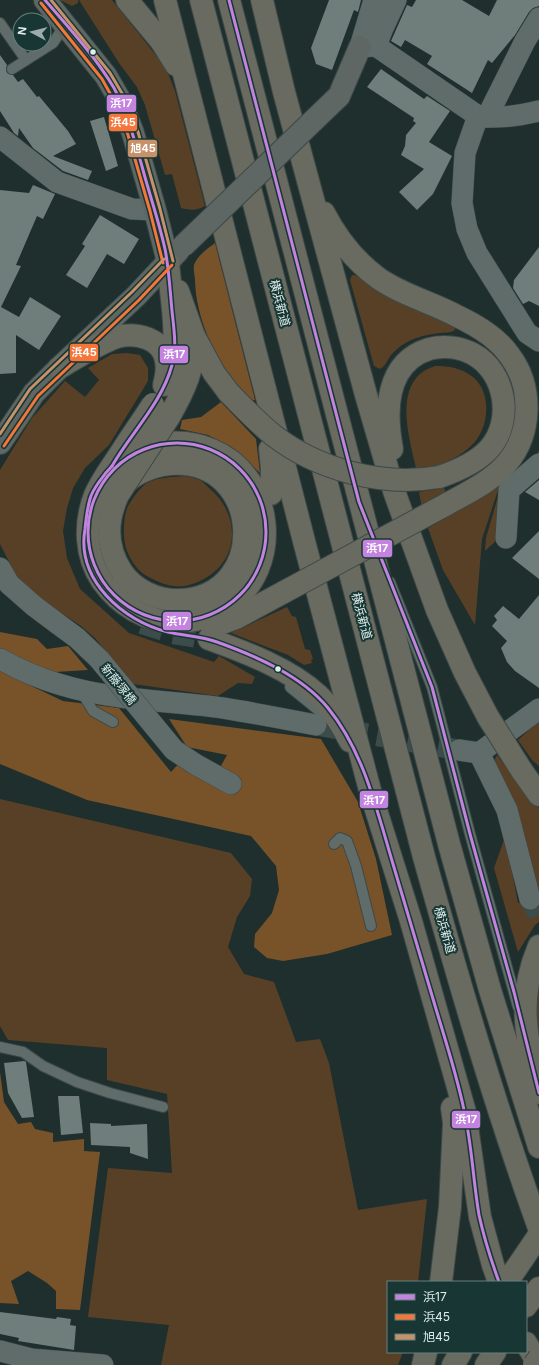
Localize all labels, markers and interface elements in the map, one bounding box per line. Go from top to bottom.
north arrow [12,12,52,52]
text: N [15,26,30,36]
unlabelled marker [88,47,98,57]
line badge: 浜17 [106,94,137,113]
text: 浜17 [110,96,132,110]
line badge: 浜45 [108,113,138,132]
text: 浜45 [110,115,136,129]
line badge: 旭45 [127,139,158,158]
text: 旭45 [130,141,156,155]
street label: 横浜新道 [267,278,293,328]
line badge: 浜45 [69,343,99,362]
text: 浜45 [71,345,97,359]
line badge: 浜17 [159,345,189,364]
text: 浜17 [163,347,185,361]
line badge: 浜17 [362,539,393,558]
text: 浜17 [366,541,388,555]
street label: 横浜新道 [349,591,375,641]
line badge: 浜17 [162,611,192,631]
text: 浜17 [166,614,188,628]
street label: 新藤塚橋 [98,661,140,707]
unlabelled marker [273,664,283,674]
line badge: 浜17 [359,790,389,809]
text: 浜17 [363,793,385,807]
street label: 横浜新道 [431,905,459,955]
line badge: 浜17 [451,1110,481,1129]
text: 浜17 [455,1112,477,1126]
legend [387,1281,527,1353]
text: 浜17 [423,1289,447,1304]
text: 浜45 [423,1309,450,1324]
text: 旭45 [423,1329,450,1344]

